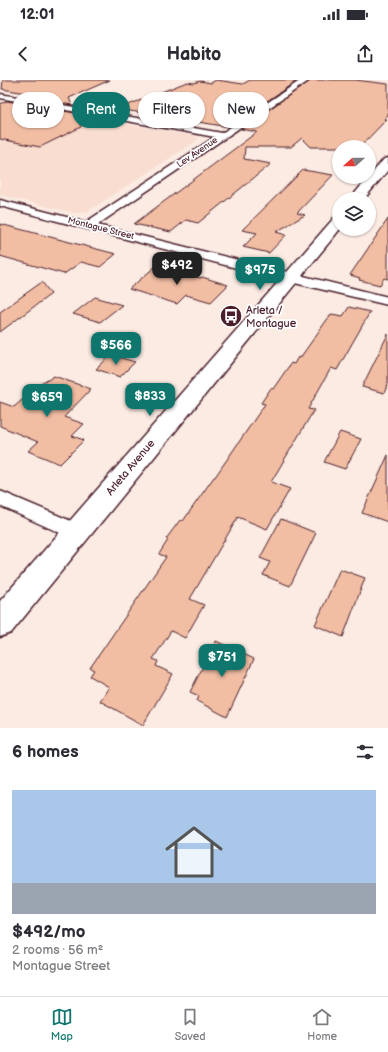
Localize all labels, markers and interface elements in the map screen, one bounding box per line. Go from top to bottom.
text: 12:01 [20,5,55,24]
icon: back [12,43,34,65]
icon: share [354,43,376,65]
text: Habito [167,44,221,65]
chip: Buy [12,92,64,128]
chip: Rent [72,92,130,128]
chip: Filters [138,92,205,128]
chip: New [213,92,269,128]
street label: Lev Avenue [175,134,220,170]
north arrow [332,140,376,184]
map controls [332,140,376,236]
button: layers [332,192,376,236]
street label: Montague Street [67,215,135,242]
pin: $492 [153,252,201,286]
text: $492 [161,257,193,273]
pin: $975 [236,257,284,291]
text: $975 [245,262,275,278]
bus stop icon: Arleta / Montague [218,303,244,329]
place label: Arleta / Montague [246,304,297,330]
pin: $566 [92,332,140,366]
text: $566 [100,337,132,353]
pin: $833 [126,383,174,417]
pin: $659 [23,384,71,418]
text: $833 [134,388,166,404]
text: $659 [31,389,63,405]
street label: Arleta Avenue [103,436,158,498]
pin: $751 [198,644,246,678]
text: $751 [208,649,236,665]
icon: filters [354,741,376,763]
text: 6 homes [12,742,79,762]
icon: home [158,816,230,888]
text: $492/mo [12,922,86,942]
text: 2 rooms · 56 m² [12,942,103,958]
text: Montague Street [12,958,110,974]
tab: Map [51,1006,73,1043]
tab: Saved [175,1006,206,1043]
tab: Home [307,1006,337,1043]

